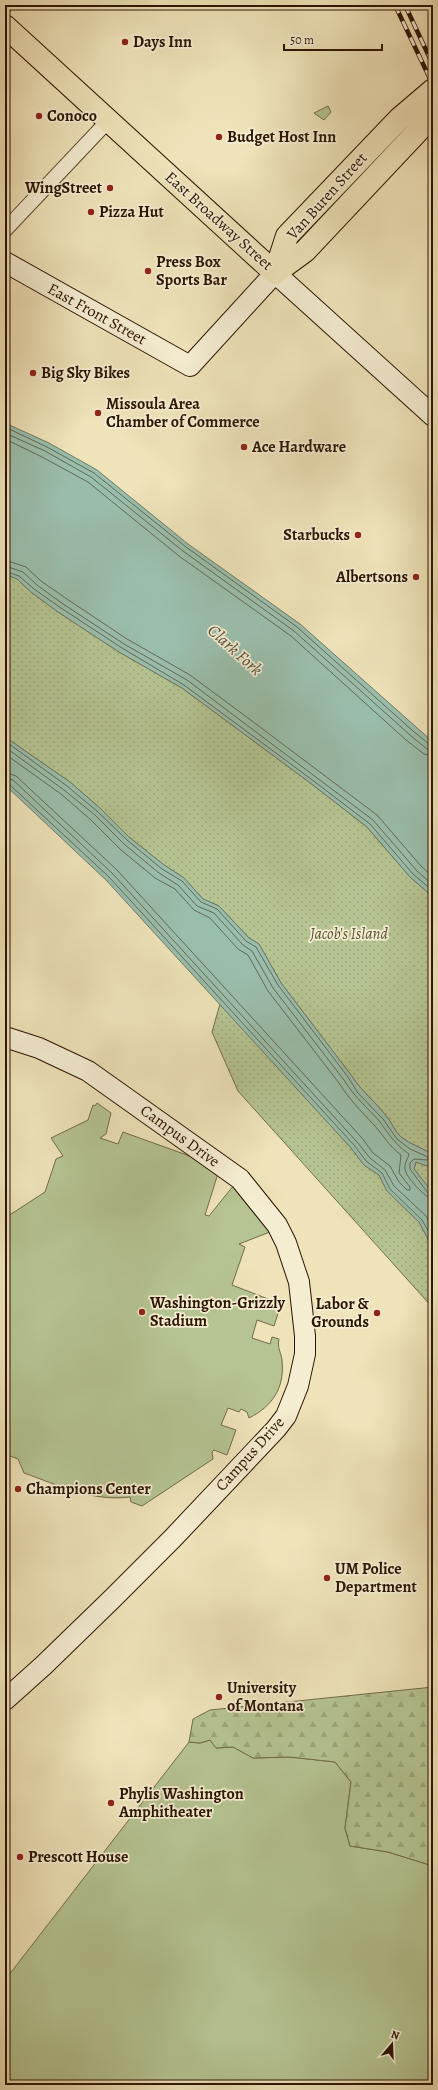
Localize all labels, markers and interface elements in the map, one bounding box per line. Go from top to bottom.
scale bar [284,26,382,52]
place label: Days Inn [133,31,192,53]
text: 50 m [290,32,314,48]
marker: Days Inn [120,37,130,47]
place label: Conoco [47,105,97,127]
marker: Conoco [34,111,44,121]
place label: Budget Host Inn [227,126,336,148]
marker: Budget Host Inn [214,132,224,142]
street label: Van Buren Street [281,148,372,245]
street label: East Broadway Street [160,166,278,276]
place label: WingStreet [24,177,103,199]
marker: WingStreet [105,183,115,193]
place label: Pizza Hut [99,201,165,223]
marker: Pizza Hut [86,207,96,217]
place label: Press Box Sports Bar [156,251,227,291]
marker: Press Box Sports Bar [143,266,153,276]
street label: East Front Street [44,278,150,350]
place label: Big Sky Bikes [41,362,130,384]
marker: Big Sky Bikes [28,368,38,378]
place label: Missoula Area Chamber of Commerce [106,393,260,433]
marker: Missoula Area Chamber of Commerce [93,408,103,418]
place label: Ace Hardware [251,436,346,458]
marker: Ace Hardware [239,442,249,452]
place label: Starbucks [283,524,350,546]
marker: Starbucks [353,530,363,540]
place label: Albertsons [335,566,408,588]
marker: Albertsons [411,572,421,582]
water label: Clark Fork [203,619,268,681]
park label: Jacob's Island [309,923,388,945]
street label: Campus Drive [136,1100,224,1172]
place label: Washington-Grizzly Stadium [149,1292,286,1332]
place label: Labor & Grounds [311,1293,370,1333]
marker: Washington-Grizzly Stadium [137,1307,147,1317]
marker: Labor & Grounds [372,1308,382,1318]
street label: Campus Drive [211,1412,289,1496]
place label: Champions Center [26,1478,151,1500]
marker: Champions Center [13,1484,23,1494]
place label: UM Police Department [335,1558,417,1598]
marker: UM Police Department [322,1573,332,1583]
place label: University of Montana [227,1677,304,1717]
marker: University of Montana [214,1692,224,1702]
place label: Phylis Washington Amphitheater [118,1783,244,1823]
marker: Phylis Washington Amphitheater [106,1798,116,1808]
place label: Prescott House [28,1846,128,1868]
marker: Prescott House [15,1852,25,1862]
north arrow [372,2024,412,2064]
text: N [389,2027,401,2043]

